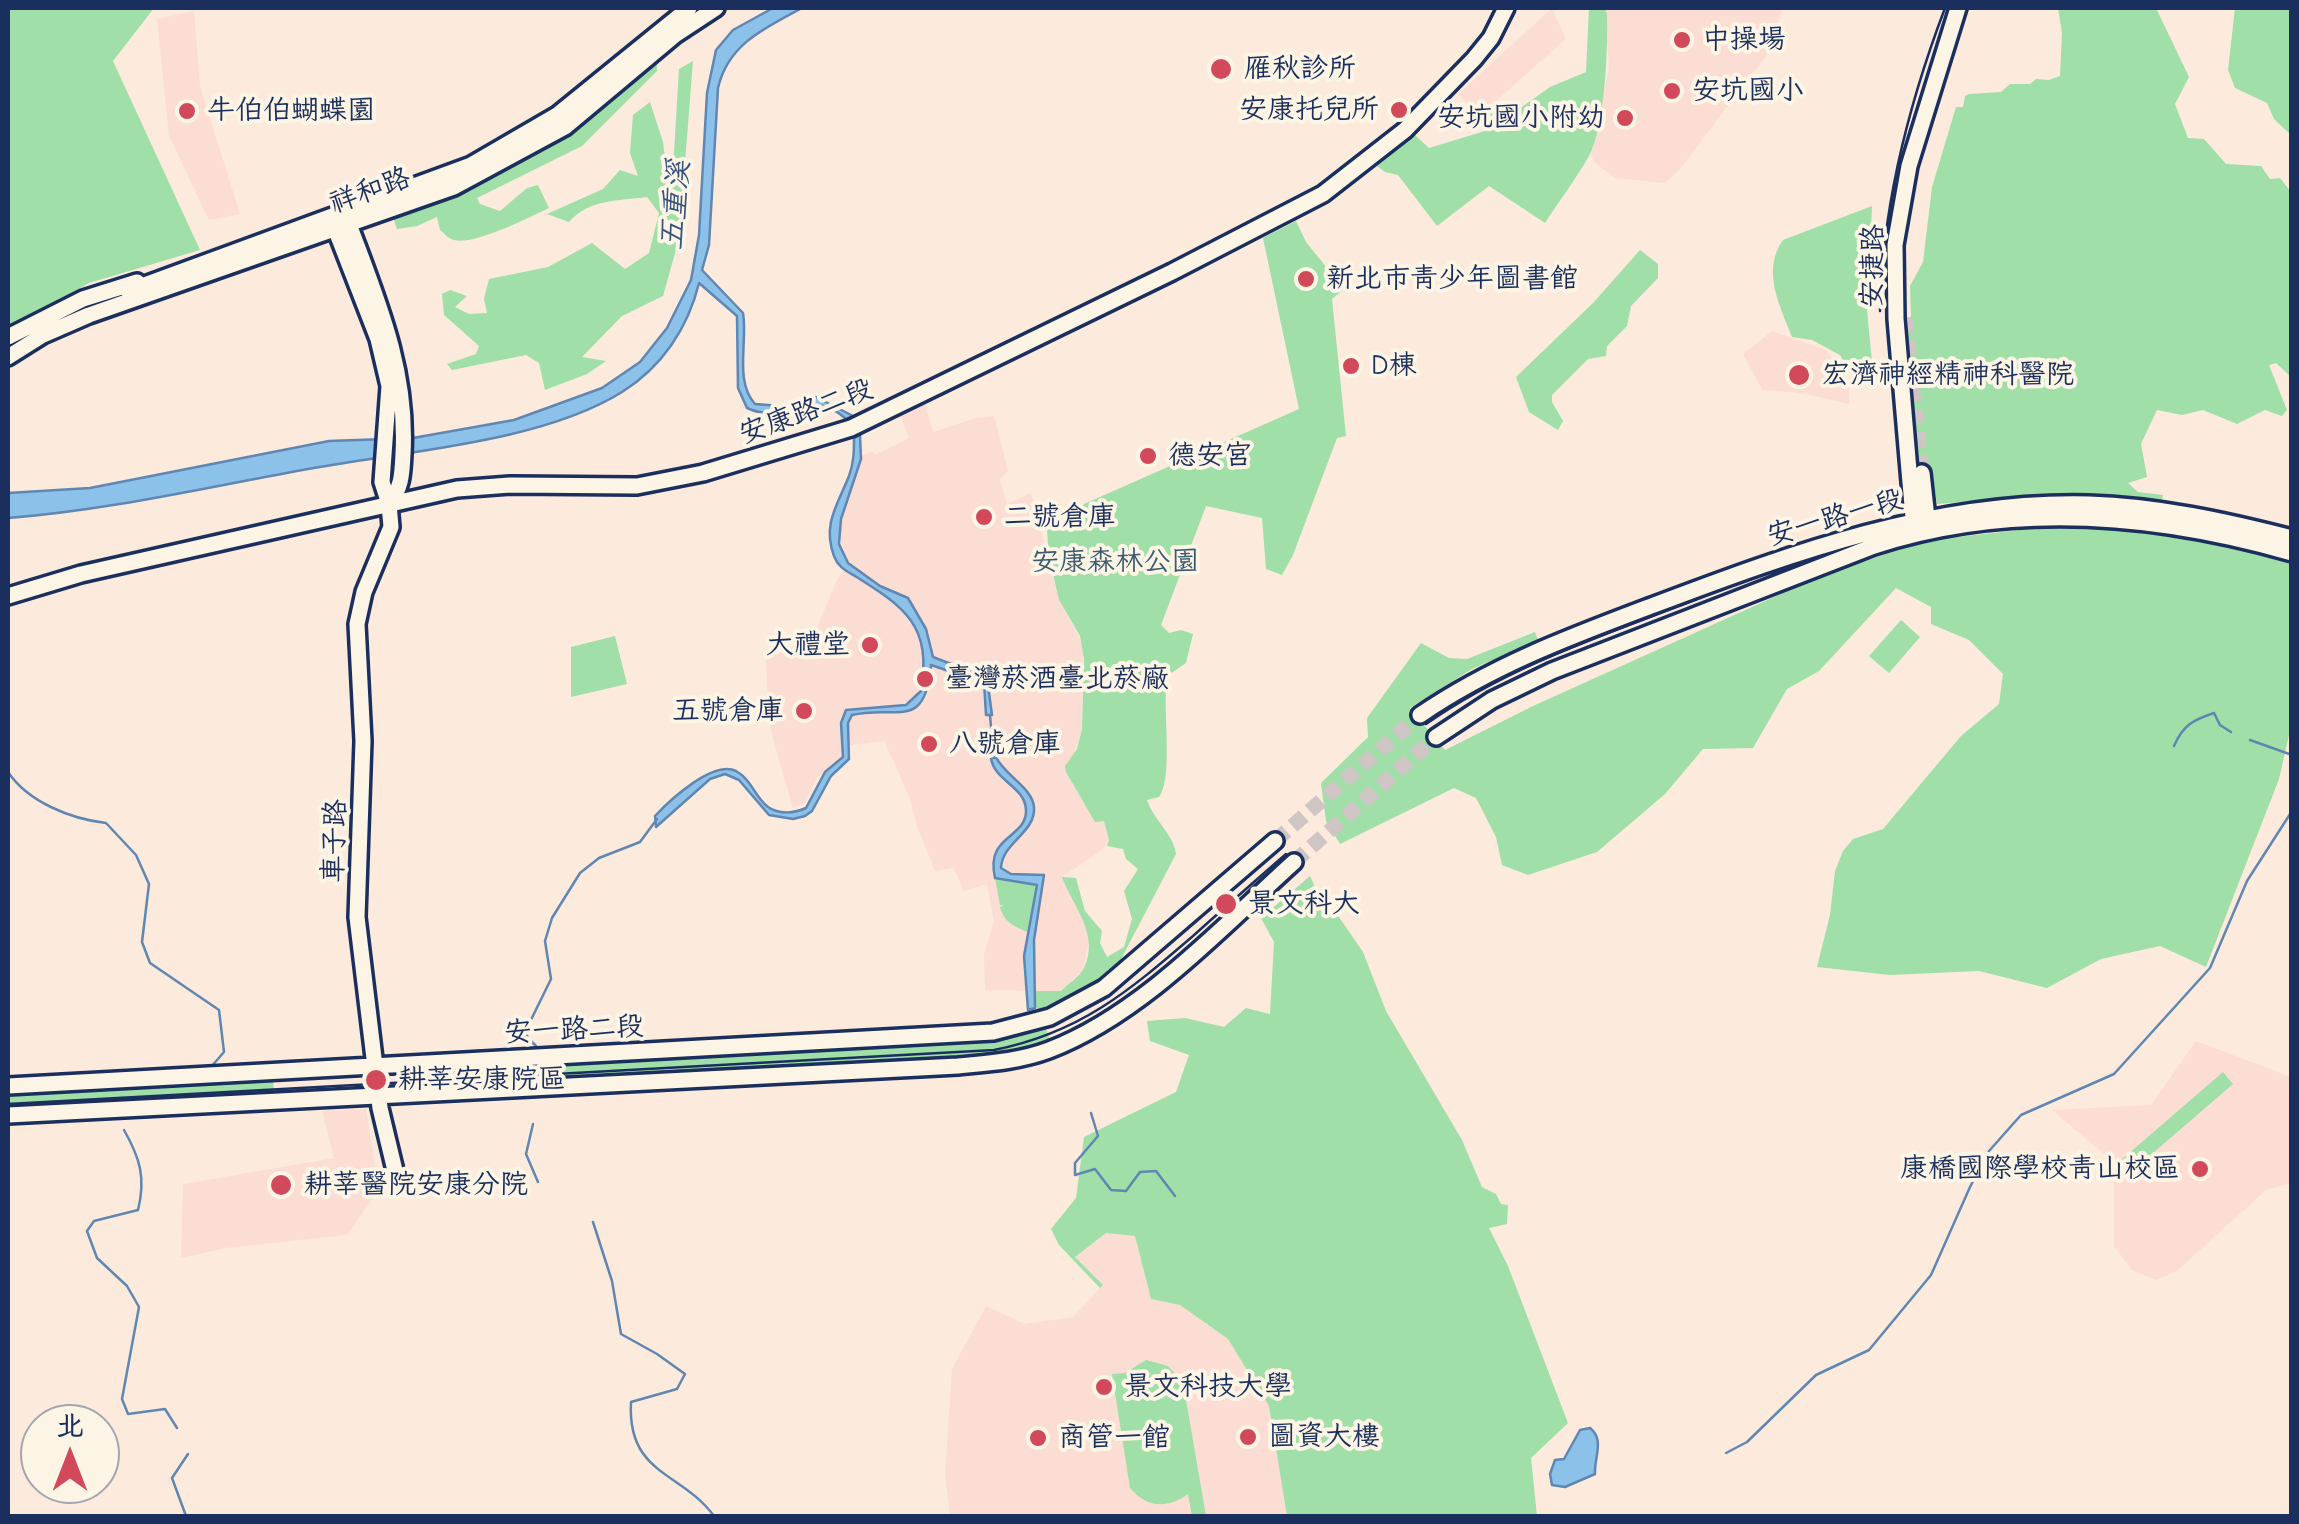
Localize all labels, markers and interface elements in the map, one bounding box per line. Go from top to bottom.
place label: 中操場 [1702,23,1786,57]
marker: 中操場 [1671,29,1693,51]
place label: 雁秋診所 [1244,52,1356,86]
marker: 雁秋診所 [1208,56,1234,82]
place label: 安坑國小 [1692,74,1804,108]
marker: 安坑國小 [1661,80,1683,102]
place label: 安康托兒所 [1239,93,1379,127]
place label: 牛伯伯蝴蝶園 [207,94,375,128]
marker: 安康托兒所 [1388,99,1410,121]
marker: 牛伯伯蝴蝶園 [176,100,198,122]
place label: 安坑國小附幼 [1437,101,1605,135]
marker: 安坑國小附幼 [1614,107,1636,129]
water label: 五重溪 [654,159,698,251]
street label: 祥和路 [325,161,415,221]
street label: 安捷路 [1855,224,1891,308]
place label: 新北市青少年圖書館 [1326,262,1578,296]
marker: 新北市青少年圖書館 [1295,268,1317,290]
place label: D棟 [1371,349,1417,383]
marker: D棟 [1340,355,1362,377]
place label: 宏濟神經精神科醫院 [1822,358,2074,392]
marker: 宏濟神經精神科醫院 [1786,362,1812,388]
street label: 安康路二段 [734,372,878,452]
place label: 德安宮 [1168,439,1252,473]
marker: 德安宮 [1137,445,1159,467]
street label: 安一路一段 [1763,483,1907,553]
place label: 二號倉庫 [1004,500,1116,534]
marker: 二號倉庫 [973,506,995,528]
park label: 安康森林公園 [1031,545,1199,579]
place label: 大禮堂 [766,628,850,662]
marker: 大禮堂 [859,634,881,656]
place label: 臺灣菸酒臺北菸廠 [945,662,1169,696]
marker: 臺灣菸酒臺北菸廠 [914,668,936,690]
place label: 五號倉庫 [672,694,784,728]
marker: 五號倉庫 [793,700,815,722]
place label: 八號倉庫 [949,727,1061,761]
marker: 八號倉庫 [918,733,940,755]
street label: 車子路 [317,798,353,884]
place label: 景文科大 [1248,887,1360,921]
marker: 景文科大 [1213,891,1239,917]
street label: 安一路二段 [503,1010,645,1050]
place label: 耕莘安康院區 [398,1063,566,1097]
marker: 耕莘安康院區 [363,1067,389,1093]
place label: 康橋國際學校青山校區 [1900,1152,2180,1186]
marker: 康橋國際學校青山校區 [2189,1158,2211,1180]
place label: 耕莘醫院安康分院 [304,1168,528,1202]
marker: 耕莘醫院安康分院 [268,1172,294,1198]
place label: 景文科技大學 [1124,1370,1292,1404]
marker: 景文科技大學 [1093,1376,1115,1398]
north arrow [20,1404,120,1504]
text: 北 [56,1410,84,1442]
place label: 圖資大樓 [1268,1420,1380,1454]
place label: 商管一館 [1058,1421,1170,1455]
marker: 圖資大樓 [1237,1426,1259,1448]
marker: 商管一館 [1027,1427,1049,1449]

